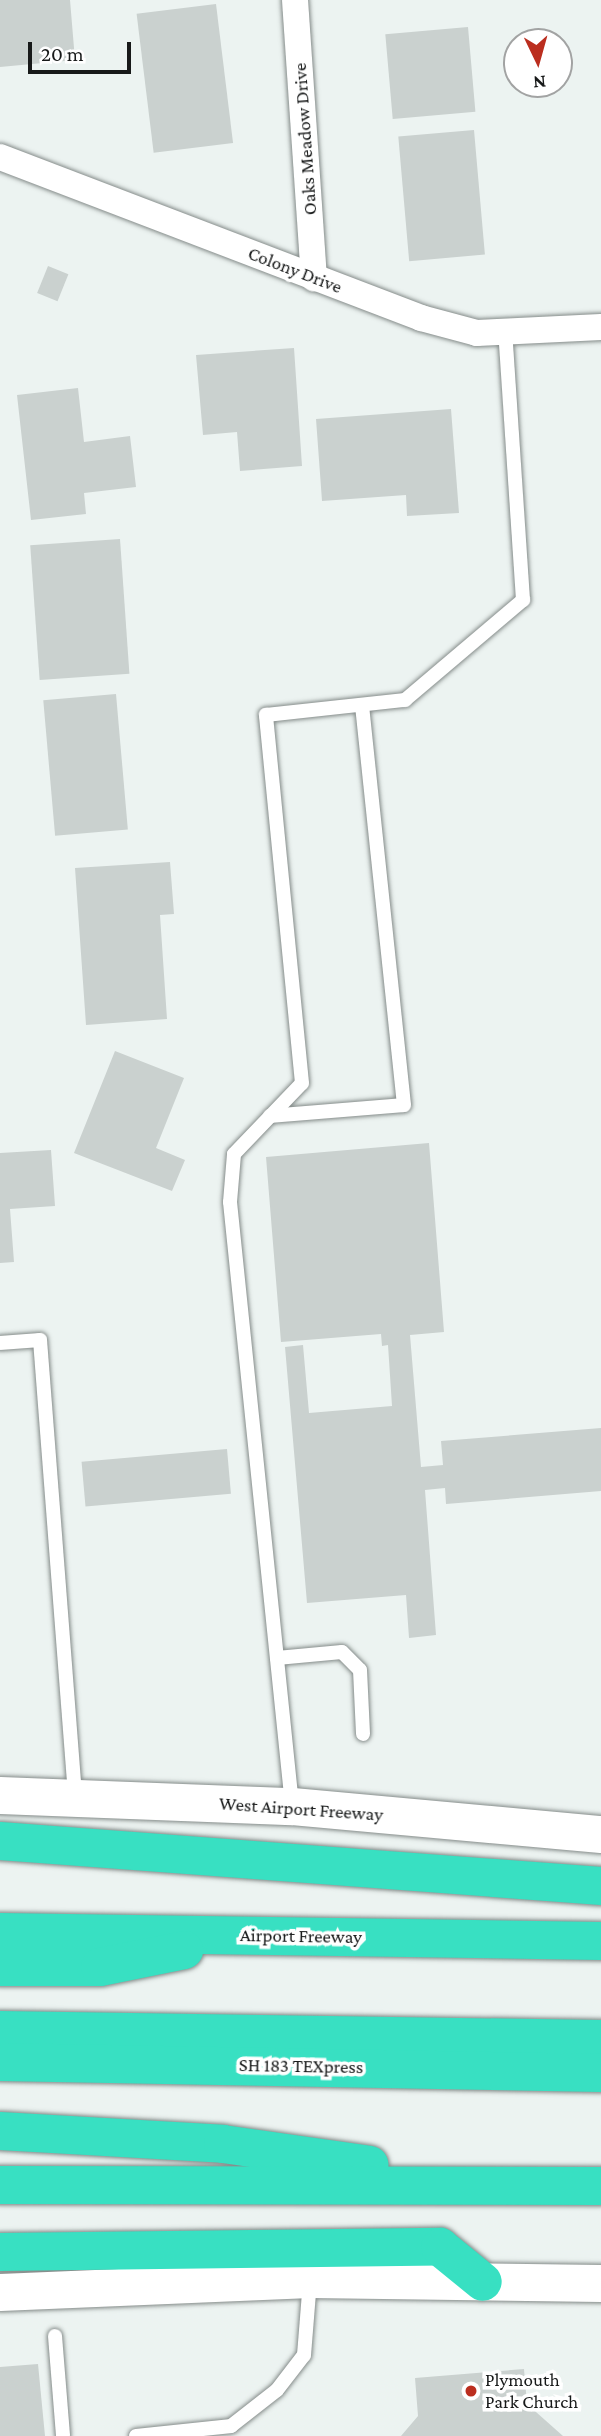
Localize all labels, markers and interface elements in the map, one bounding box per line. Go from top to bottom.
scale bar [32,28,135,72]
north arrow [503,28,573,98]
text: 20 m [41,42,84,66]
street label: Oaks Meadow Drive [288,62,322,216]
text: N [532,71,547,93]
street label: Colony Drive [245,242,345,298]
street label: West Airport Freeway [218,1792,384,1826]
street label: Airport Freeway [240,1924,362,1948]
street label: SH 183 TEXpress [239,2054,363,2078]
place label: Plymouth Park Church [485,2369,578,2413]
marker: Plymouth Park Church [463,2383,479,2399]

